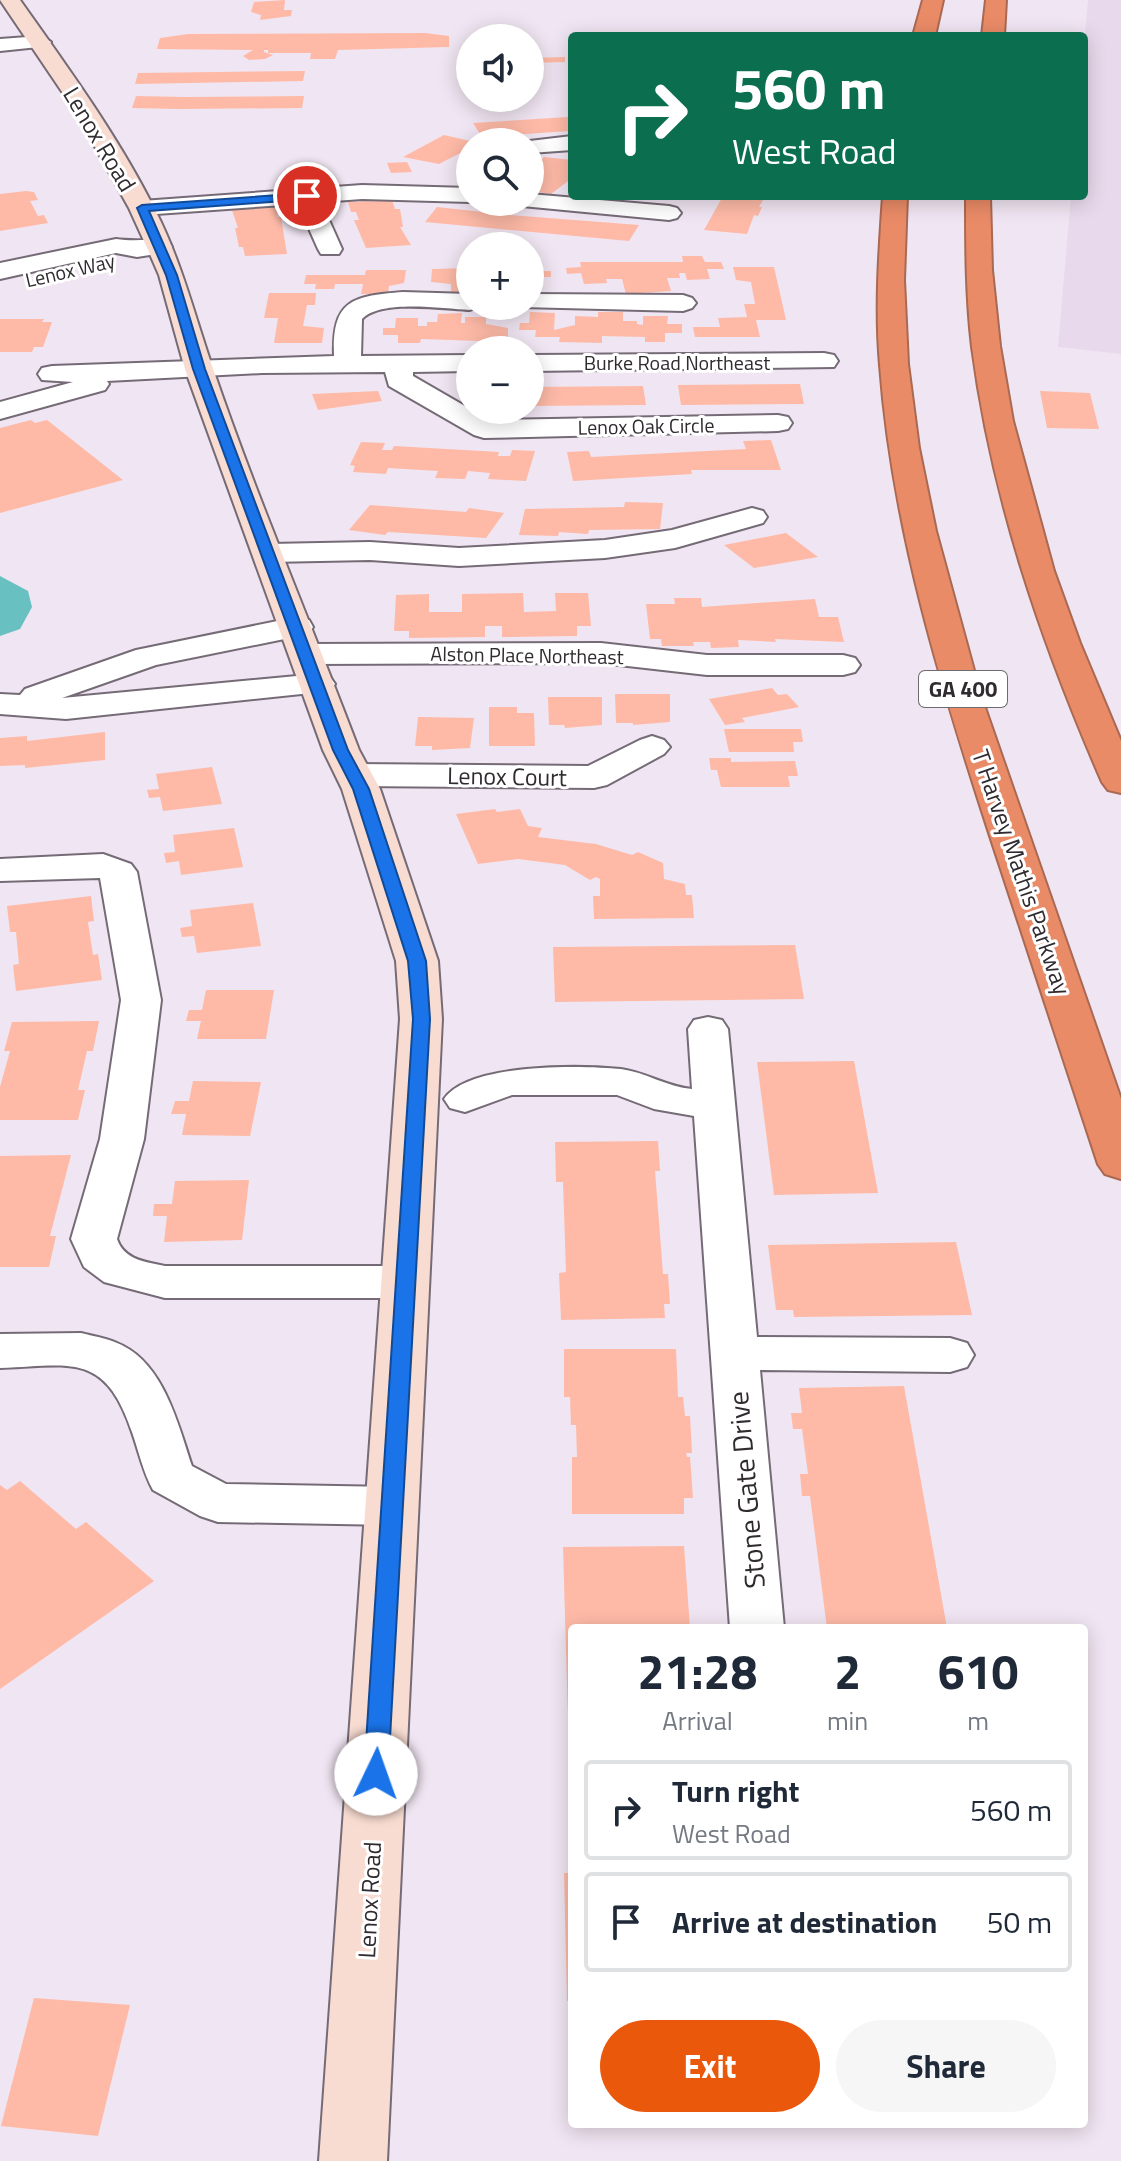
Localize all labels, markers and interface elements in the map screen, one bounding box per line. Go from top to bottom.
map controls [456,24,544,424]
button: sound [456,24,544,112]
text: 560 m [732,46,885,131]
icon: right [600,64,704,168]
street label: Lenox Road [54,80,146,198]
text: West Road [732,123,897,178]
button: search [456,128,544,216]
pin [273,162,341,230]
icon: arrive [285,174,329,218]
button: + [456,232,544,320]
street label: Lenox Way [22,245,118,295]
button: − [456,336,544,424]
street label: Burke Road Northeast [584,347,770,378]
street label: Lenox Oak Circle [577,409,715,443]
street label: Alston Place Northeast [430,638,624,672]
road number: GA 400 [919,671,1007,707]
street label: T Harvey Mathis Parkway [963,744,1081,1000]
street label: Lenox Court [447,757,568,795]
street label: Stone Gate Drive [716,1390,776,1590]
text: 21:28 [638,1635,757,1708]
text: 2 [834,1635,861,1708]
text: 610 [938,1635,1018,1708]
text: Arrival [662,1701,733,1740]
text: min [827,1701,868,1740]
text: m [967,1701,989,1740]
position arrow [334,1732,418,1816]
text: Turn right [672,1768,800,1814]
text: 560 m [970,1787,1052,1833]
icon: right [604,1788,648,1832]
text: West Road [672,1814,791,1853]
street label: Lenox Road [348,1841,390,1959]
text: Arrive at destination [672,1899,937,1945]
text: 50 m [987,1899,1052,1945]
icon: arrive [604,1900,648,1944]
button: Exit [600,2020,820,2112]
button: Share [836,2020,1056,2112]

